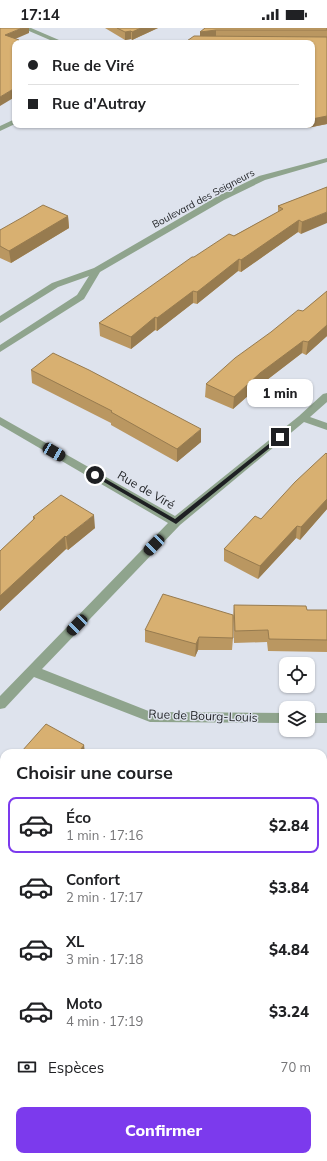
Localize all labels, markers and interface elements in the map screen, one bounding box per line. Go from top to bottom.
text: 17:14 [20,5,60,24]
text: Rue de Viré [52,56,134,75]
text: Rue d'Autray [52,94,146,113]
street label: Boulevard des Seigneurs [150,166,257,231]
callout: 1 min [247,379,313,407]
text: 1 min [263,385,297,401]
route end [271,428,289,446]
car [41,441,67,463]
route start [86,466,104,484]
street label: Rue de Viré [115,467,178,512]
car [141,532,167,558]
car [64,612,90,638]
map controls [279,657,315,737]
button: locate [279,657,315,693]
button: layers [279,701,315,737]
street label: Rue de Bourg-Louis [148,706,258,725]
text: Choisir une course [16,761,173,784]
icon: car [18,807,54,843]
text: Éco [66,808,91,827]
text: $2.84 [269,816,309,835]
text: 1 min · 17:16 [66,827,143,843]
icon: car [18,869,54,905]
text: Confort [66,870,120,889]
text: $3.84 [269,878,309,897]
text: 2 min · 17:17 [66,889,143,905]
icon: car [18,931,54,967]
text: XL [66,932,84,951]
text: $4.84 [269,940,309,959]
text: 3 min · 17:18 [66,951,143,967]
icon: car [18,993,54,1029]
text: Moto [66,994,102,1013]
text: $3.24 [269,1002,309,1021]
text: 4 min · 17:19 [66,1013,143,1029]
icon: cash [16,1056,38,1078]
text: Espèces [48,1058,104,1077]
text: 70 m [281,1059,311,1075]
button: Confirmer [16,1107,311,1153]

